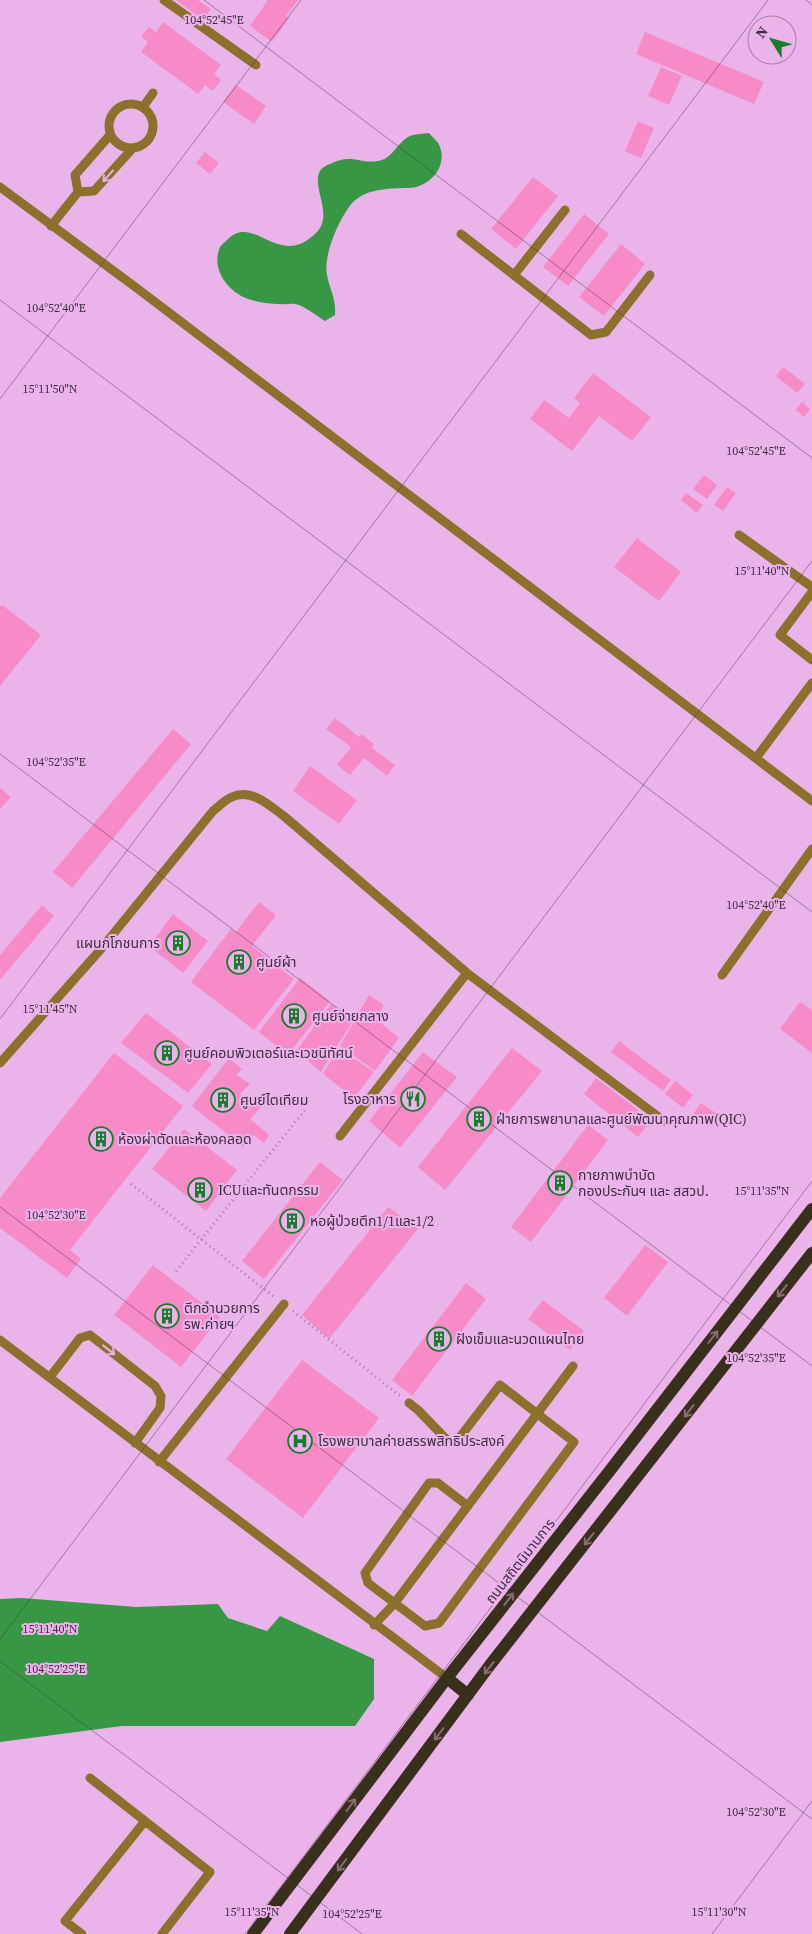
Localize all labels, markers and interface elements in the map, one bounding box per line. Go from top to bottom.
text: 104°52'45"E [184,12,244,28]
north arrow [747,15,797,65]
text: N [751,22,773,42]
one-way arrow [102,170,113,183]
text: 104°52'40"E [26,300,86,316]
text: 15°11'50"N [22,381,78,397]
text: 104°52'45"E [726,443,786,459]
text: 15°11'40"N [734,563,790,579]
text: 104°52'35"E [26,754,86,770]
text: 104°52'40"E [726,897,786,913]
building icon: แผนกโภชนการ [165,930,191,956]
place label: แผนกโภชนการ [76,933,160,953]
building icon: ศูนย์ผ้า [226,949,252,975]
place label: ศูนย์ผ้า [256,952,296,972]
text: 15°11'45"N [22,1001,78,1017]
building icon: ศูนย์จ่ายกลาง [281,1003,307,1029]
place label: ศูนย์จ่ายกลาง [312,1006,389,1026]
building icon: ศูนย์คอมพิวเตอร์และเวชนิทัศน์ [154,1040,180,1066]
place label: ศูนย์คอมพิวเตอร์และเวชนิทัศน์ [184,1043,353,1063]
restaurant icon: โรงอาหาร [400,1086,426,1112]
building icon: ศูนย์ไตเทียม [210,1087,236,1113]
place label: โรงอาหาร [343,1089,396,1109]
place label: ศูนย์ไตเทียม [240,1090,308,1110]
building icon: ฝ่ายการพยาบาลและศูนย์พัฒนาคุณภาพ(QIC) [466,1106,492,1132]
place label: ฝ่ายการพยาบาลและศูนย์พัฒนาคุณภาพ(QIC) [496,1109,747,1129]
building icon: ห้องผ่าตัดและห้องคลอด [88,1126,114,1152]
place label: ห้องผ่าตัดและห้องคลอด [118,1129,252,1149]
place label: กายภาพบำบัด กองประกันฯ และ สสวป. [578,1165,709,1201]
building icon: กายภาพบำบัด กองประกันฯ และ สสวป. [547,1170,573,1196]
building icon: ICUและทันตกรรม [187,1177,213,1203]
place label: ICUและทันตกรรม [218,1180,319,1200]
text: 15°11'35"N [734,1183,790,1199]
text: 104°52'30"E [26,1207,86,1223]
building icon: หอผู้ป่วยตึก1/1และ1/2 [279,1208,305,1234]
place label: หอผู้ป่วยตึก1/1และ1/2 [310,1211,434,1231]
one-way arrow [777,1284,788,1297]
place label: ตึกอำนวยการ รพ.ค่ายฯ [184,1298,260,1334]
building icon: ตึกอำนวยการ รพ.ค่ายฯ [154,1303,180,1329]
building icon: ฝังเข็มและนวดแผนไทย [426,1326,452,1352]
place label: ฝังเข็มและนวดแผนไทย [456,1329,584,1349]
one-way arrow [708,1330,718,1344]
one-way arrow [102,1345,116,1355]
text: 104°52'35"E [726,1350,786,1366]
one-way arrow [683,1405,694,1418]
hospital icon: โรงพยาบาลค่ายสรรพสิทธิประสงค์ [287,1428,313,1454]
place label: โรงพยาบาลค่ายสรรพสิทธิประสงค์ [318,1431,505,1451]
street label: ถนนสถิตนิมานการ [480,1514,560,1608]
one-way arrow [583,1533,594,1546]
one-way arrow [504,1593,515,1606]
text: 15°11'40"N [22,1621,78,1637]
text: 104°52'25"E [26,1661,86,1677]
one-way arrow [483,1661,494,1674]
one-way arrow [433,1727,444,1740]
one-way arrow [346,1799,357,1812]
text: 104°52'30"E [726,1804,786,1820]
one-way arrow [337,1858,347,1872]
text: 15°11'35"N [224,1904,280,1920]
text: 15°11'30"N [691,1904,747,1920]
text: 104°52'25"E [322,1906,382,1922]

